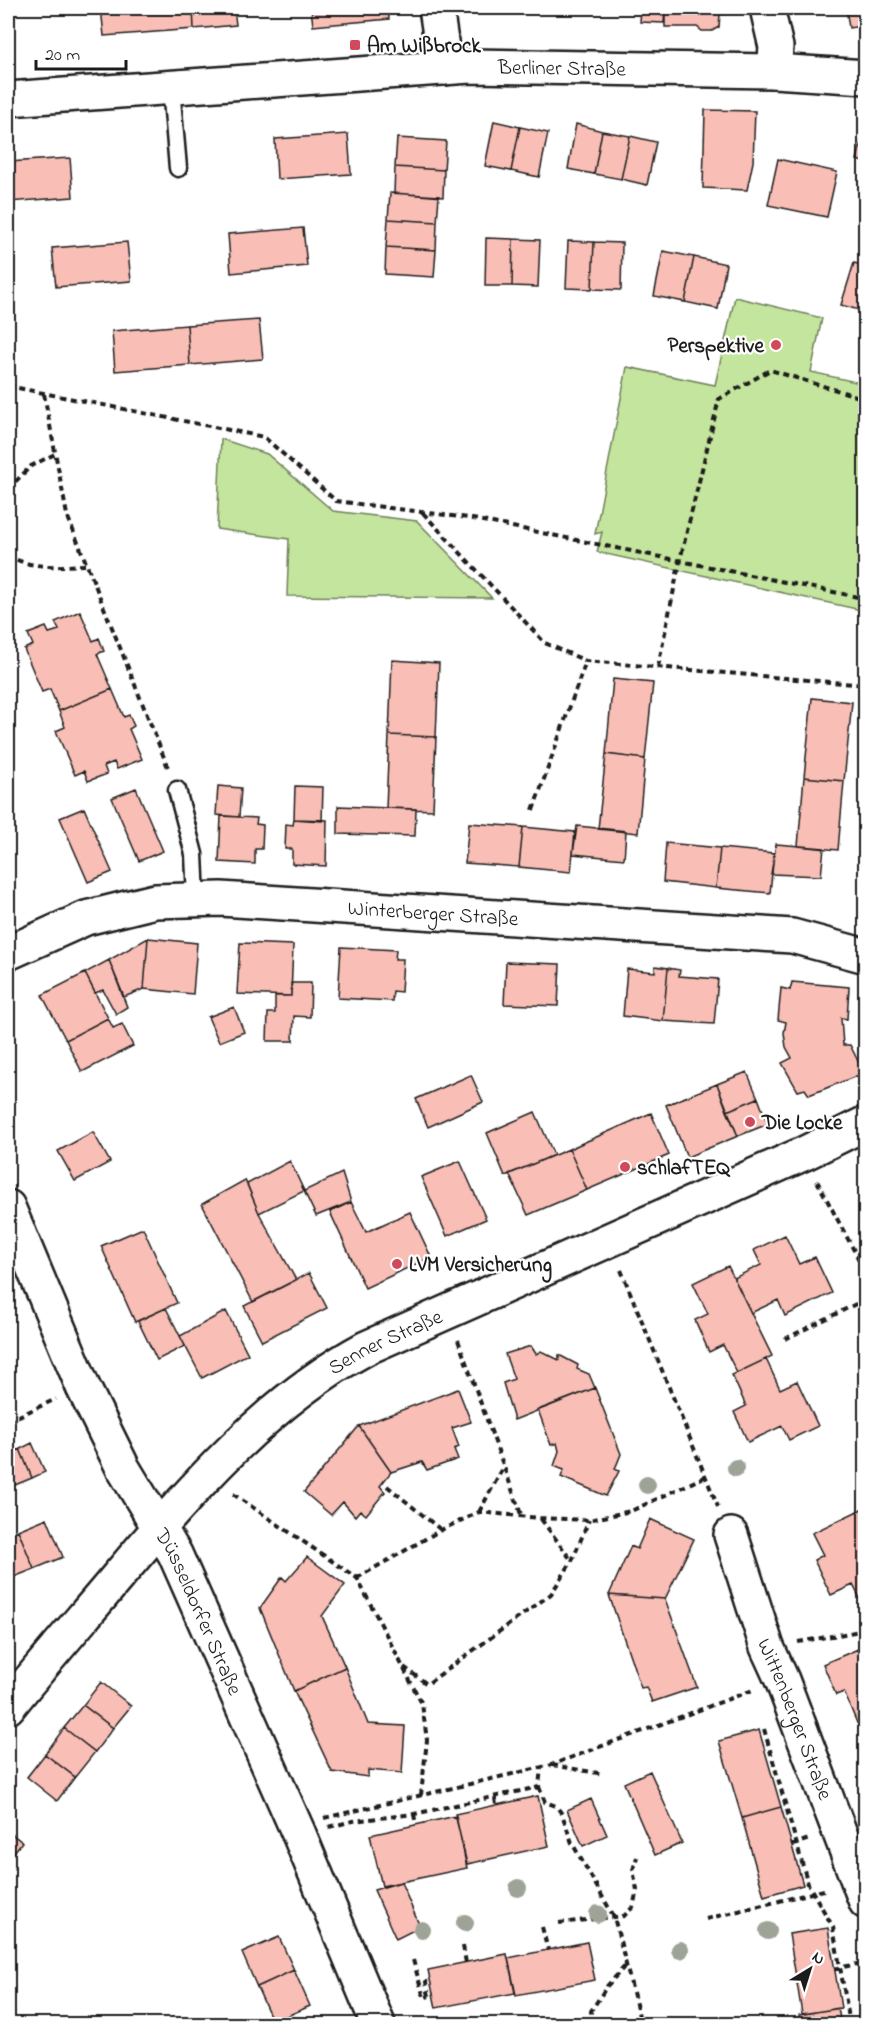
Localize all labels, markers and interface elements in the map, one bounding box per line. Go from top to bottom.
place label: Am Wißbrock [367,32,481,62]
scale bar [36,33,126,71]
marker: Am Wißbrock [348,38,362,52]
text: 20 m [45,43,80,69]
street label: Berliner Straße [497,53,626,86]
place label: Perspektive [667,332,765,362]
marker: Perspektive [769,338,783,352]
street label: Winterberger Straße [347,894,520,935]
place label: Die Locke [761,1109,843,1139]
marker: Die Locke [743,1115,757,1129]
place label: schlafTEQ [637,1154,731,1184]
marker: schlafTEQ [618,1160,632,1174]
place label: LVM Versicherung [409,1251,552,1283]
marker: LVM Versicherung [390,1257,404,1271]
street label: Senner Straße [323,1303,448,1384]
street label: Düsseldorfer Straße [145,1522,249,1701]
street label: Wittenberger Straße [748,1634,839,1805]
north arrow [780,1939,840,1999]
text: N [806,1946,830,1972]

